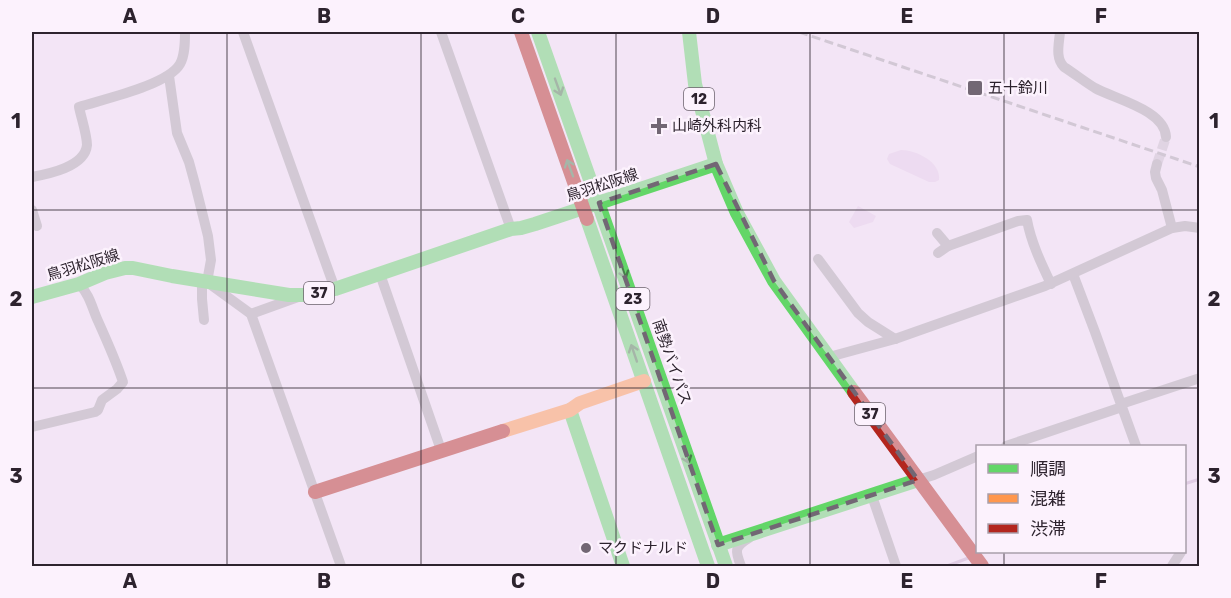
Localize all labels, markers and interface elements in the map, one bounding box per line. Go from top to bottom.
text: A [123,4,138,28]
text: B [317,4,331,28]
text: C [511,4,525,28]
text: D [706,4,720,28]
text: E [901,4,913,28]
text: F [1095,4,1107,28]
one-way arrow [553,77,564,96]
marker: 五十鈴川 [966,79,984,97]
place label: 五十鈴川 [988,79,1048,97]
road number: 12 [684,88,714,110]
text: 1 [11,109,21,133]
text: 1 [1209,109,1219,133]
marker: 山崎外科内科 [650,117,668,135]
place label: 山崎外科内科 [672,117,762,135]
one-way arrow [563,159,574,178]
street label: 鳥羽松阪線 [564,165,640,205]
street label: 鳥羽松阪線 [44,245,122,285]
one-way arrow [618,261,629,279]
road number: 37 [304,282,334,304]
text: 2 [10,287,23,311]
text: 2 [1208,287,1221,311]
road number: 23 [616,288,650,310]
street label: 南勢バイパス [649,317,695,407]
one-way arrow [628,343,639,362]
road number: 37 [855,403,885,425]
one-way arrow [682,445,693,464]
legend [976,445,1186,553]
text: 順調 [1030,458,1066,480]
text: 3 [9,464,23,488]
text: 3 [1207,464,1221,488]
text: 混雑 [1030,488,1066,510]
text: 渋滞 [1030,518,1066,540]
place label: マクドナルド [598,539,688,557]
marker: マクドナルド [579,541,593,555]
text: A [123,569,138,593]
text: B [317,569,331,593]
text: C [511,569,525,593]
text: D [706,569,720,593]
text: E [901,569,913,593]
text: F [1095,569,1107,593]

